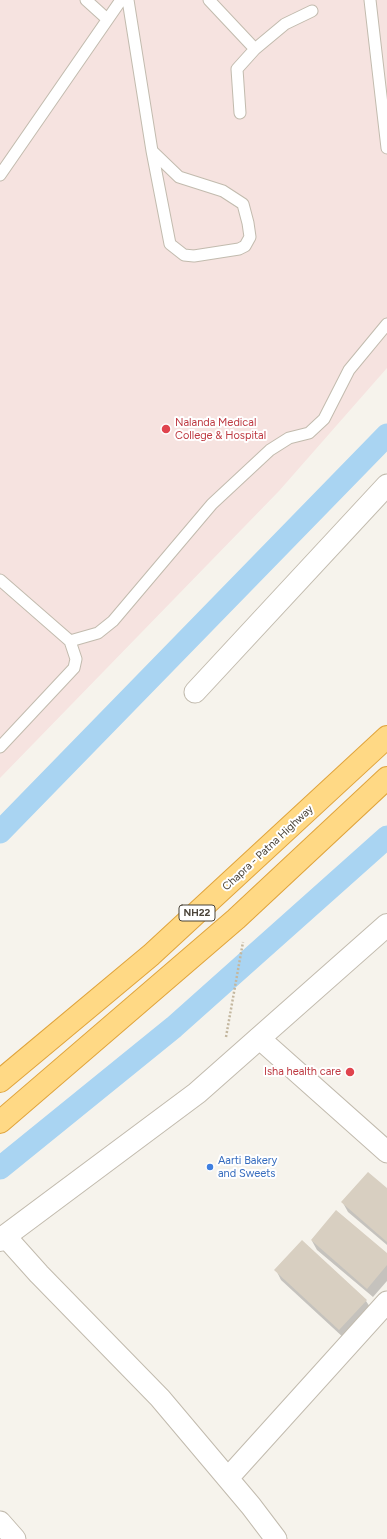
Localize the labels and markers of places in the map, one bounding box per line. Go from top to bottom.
place label: Nalanda Medical College & Hospital [175,416,266,442]
marker: Nalanda Medical College & Hospital [160,423,172,435]
place label: Isha health care [264,1065,341,1079]
marker: Isha health care [344,1066,356,1078]
place label: Aarti Bakery and Sweets [218,1154,277,1180]
marker: Aarti Bakery and Sweets [205,1162,215,1172]

